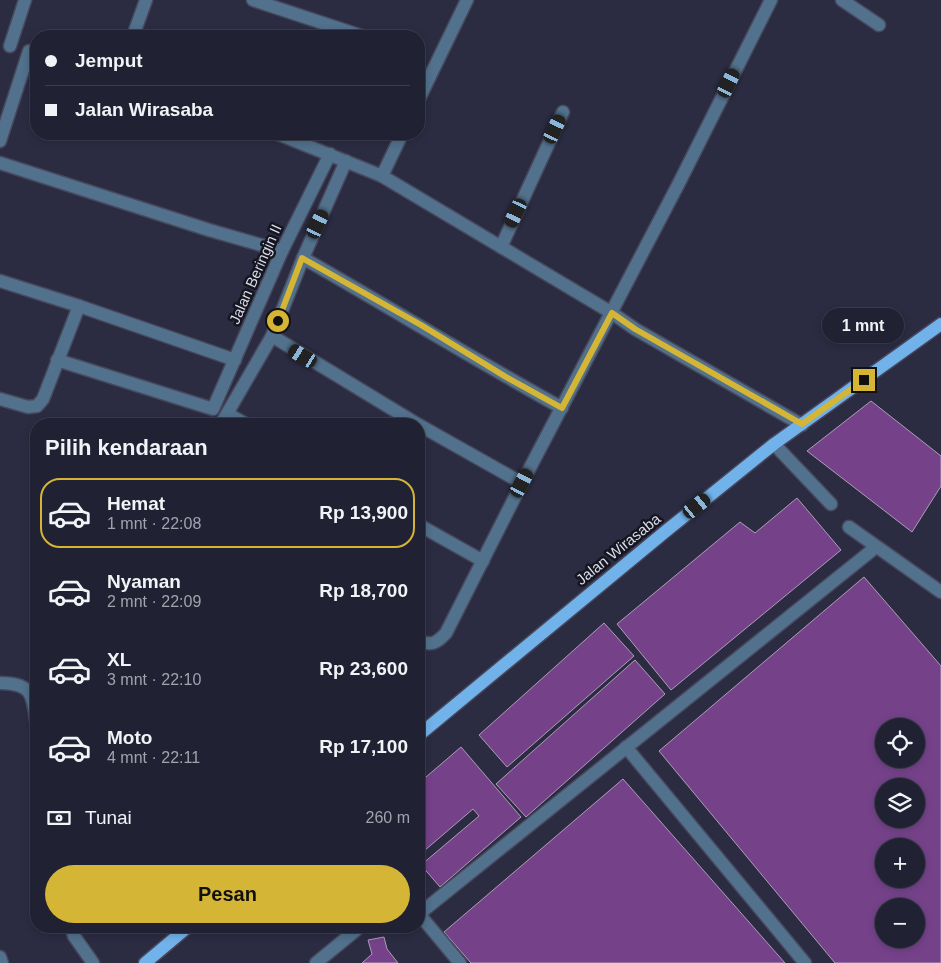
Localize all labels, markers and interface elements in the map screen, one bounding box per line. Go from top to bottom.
text: Jemput [75,50,143,71]
car [715,66,742,100]
text: Jalan Wirasaba [75,99,213,120]
car [541,112,568,146]
car [502,196,529,230]
car [304,207,331,241]
street label: Jalan Beringin II [225,221,285,327]
callout: 1 mnt [823,308,905,342]
route start [267,310,289,332]
text: 1 mnt [842,317,884,334]
car [286,342,319,370]
route end [853,369,875,391]
text: Pilih kendaraan [45,435,208,460]
car [508,466,535,500]
icon: car [47,491,92,536]
car [680,491,713,521]
text: Hemat [107,493,165,514]
text: Rp 13,900 [319,502,408,523]
street label: Jalan Wirasaba [572,509,664,588]
text: 1 mnt · 22:08 [107,515,201,532]
icon: car [47,569,92,614]
text: Nyaman [107,571,181,592]
text: Rp 18,700 [319,580,408,601]
text: 2 mnt · 22:09 [107,593,201,610]
icon: car [47,647,92,692]
text: XL [107,649,131,670]
text: Rp 23,600 [319,658,408,679]
text: 3 mnt · 22:10 [107,671,201,688]
map controls [875,718,925,948]
button: locate [875,718,925,768]
icon: car [47,725,92,770]
text: Moto [107,727,152,748]
text: Rp 17,100 [319,736,408,757]
text: 4 mnt · 22:11 [107,749,200,766]
button: layers [875,778,925,828]
icon: cash [45,804,73,832]
text: Tunai [85,807,132,828]
text: 260 m [366,809,410,826]
button: + [875,838,925,888]
button: Pesan [45,865,410,923]
button: − [875,898,925,948]

